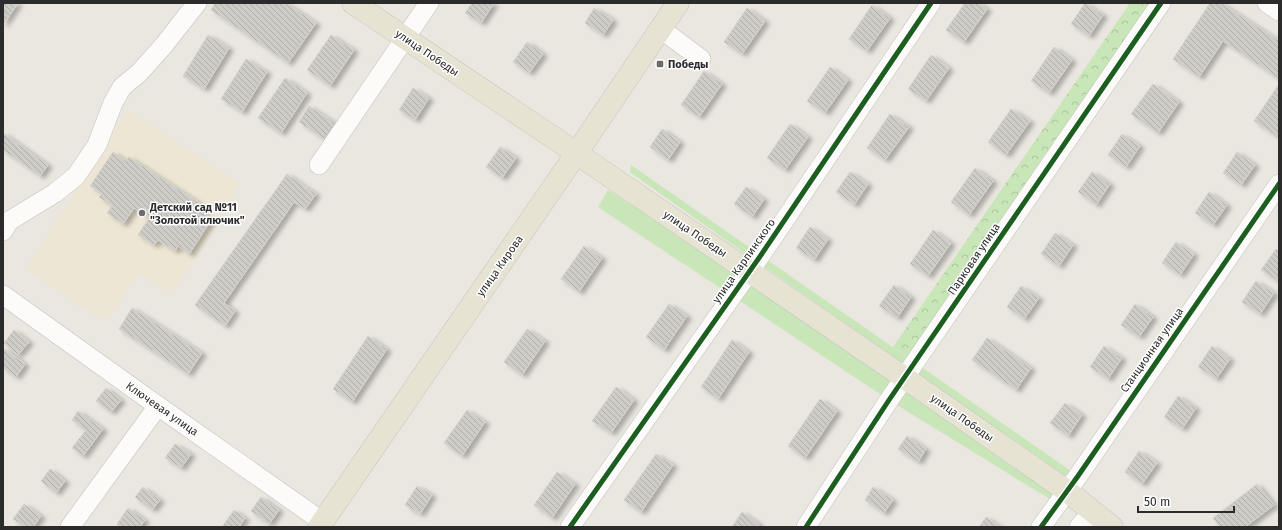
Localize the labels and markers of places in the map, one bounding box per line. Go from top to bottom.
place label: Победы [668,58,708,71]
marker: Победы [655,59,665,69]
place label: Детский сад №11 "Золотой ключик" [149,201,245,227]
marker: Детский сад №11 "Золотой ключик" [137,208,147,218]

